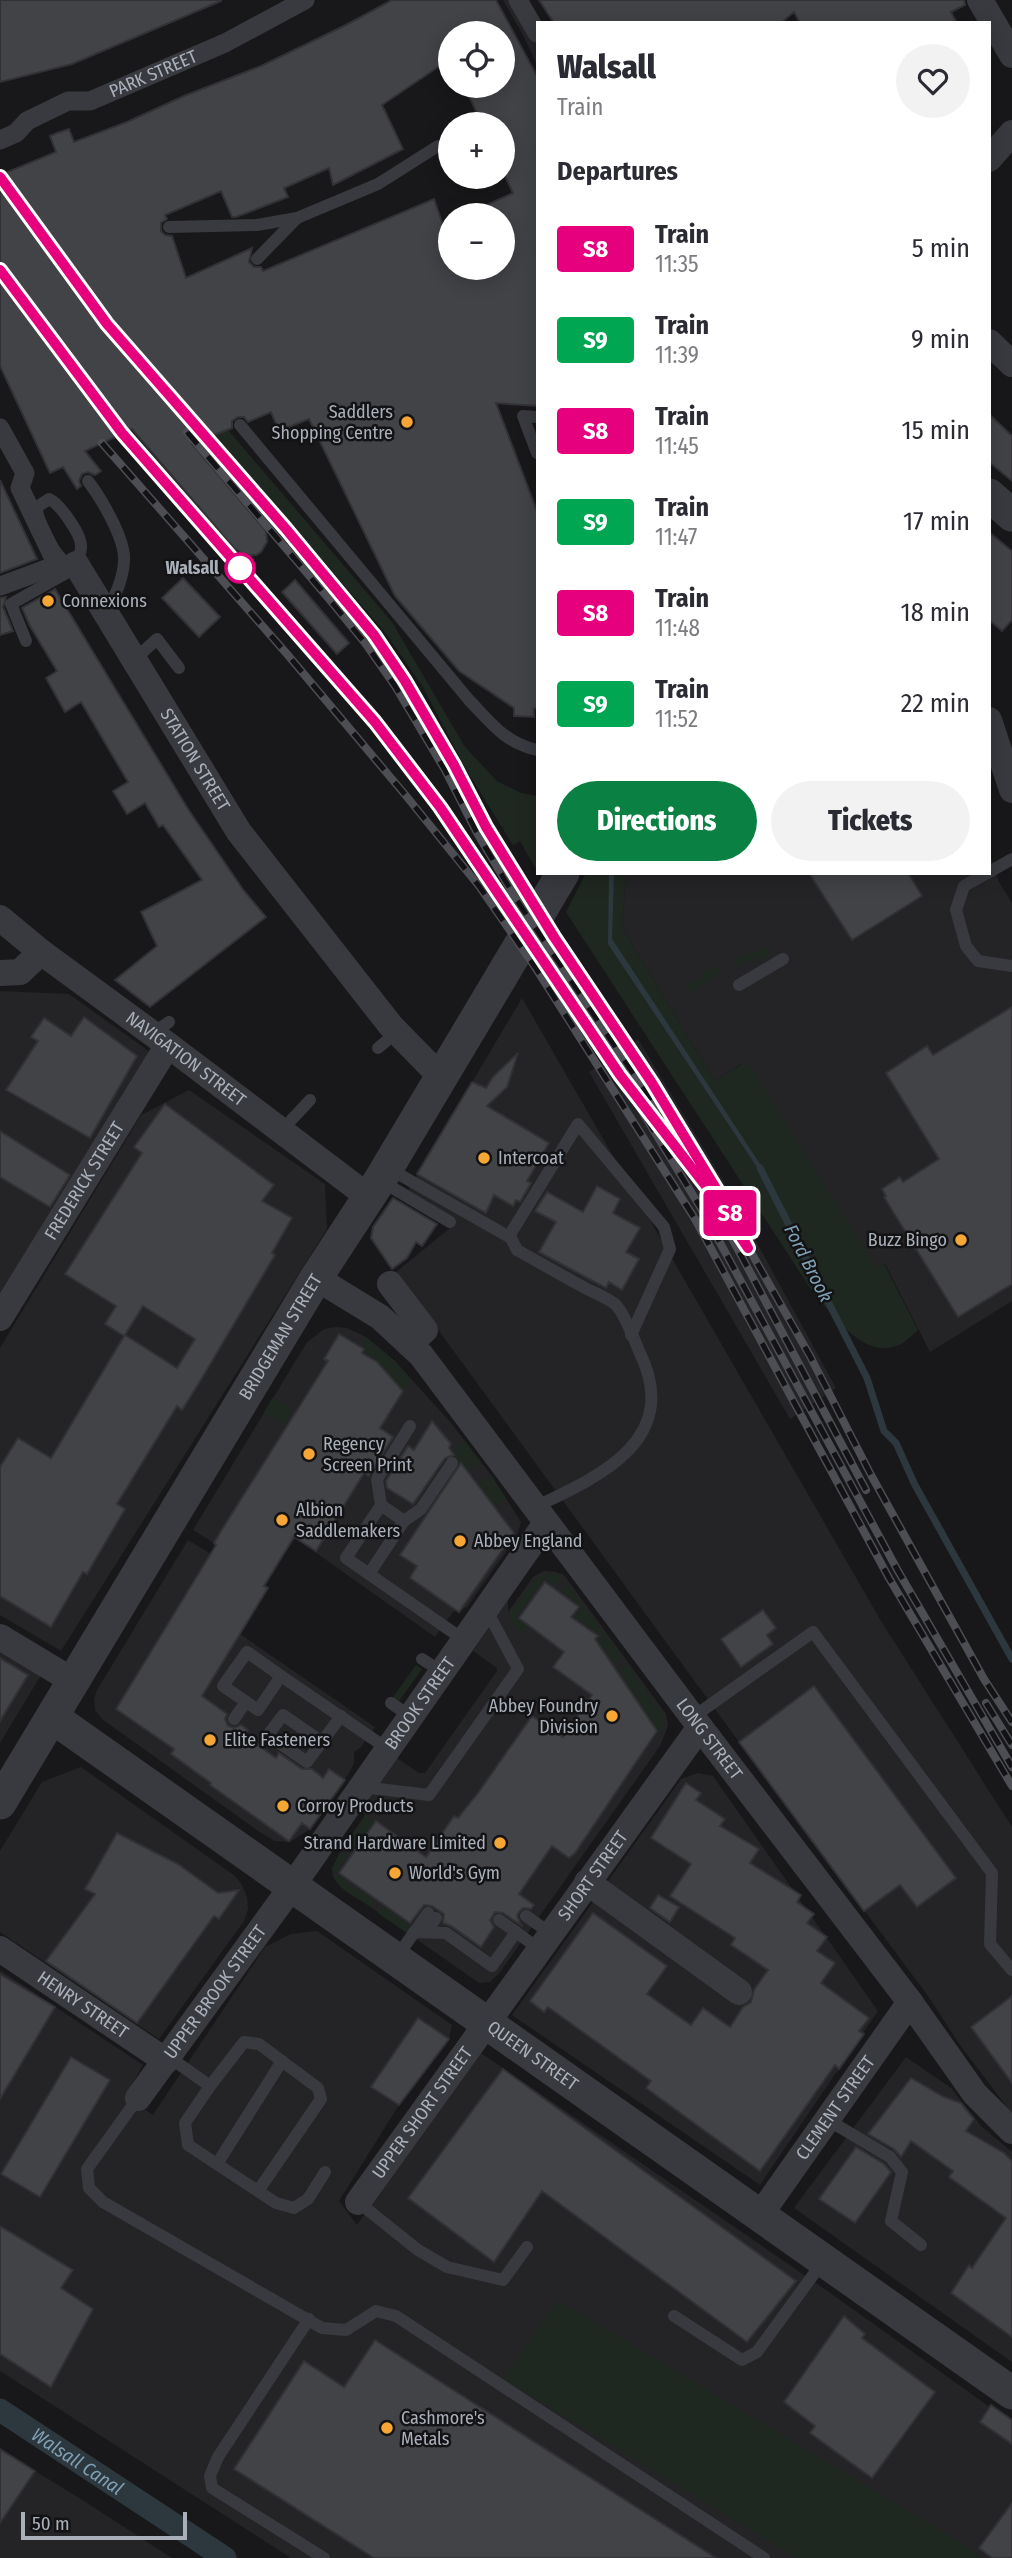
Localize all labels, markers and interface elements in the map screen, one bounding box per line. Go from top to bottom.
map controls [438,21,515,280]
button: locate [438,21,515,98]
button: heart [896,44,970,118]
street label: PARK STREET [106,45,201,102]
text: Walsall [557,47,656,87]
text: Train [557,93,603,121]
button: + [438,112,515,189]
text: Departures [557,156,678,187]
button: − [438,203,515,280]
text: Train [655,219,709,250]
text: 5 min [912,233,970,264]
text: S8 [583,235,608,263]
text: 11:35 [655,250,699,278]
text: Train [655,310,709,341]
text: 9 min [911,324,970,355]
text: S9 [583,326,608,354]
text: 11:39 [655,341,699,369]
place label: Saddlers Shopping Centre [272,401,393,444]
text: Train [655,401,709,432]
marker: Saddlers Shopping Centre [399,414,415,430]
text: 15 min [902,415,970,446]
text: S8 [583,417,608,445]
text: 11:45 [655,432,699,460]
text: Train [655,492,709,523]
text: 17 min [903,506,970,537]
text: S9 [583,508,608,536]
text: 11:47 [655,523,697,551]
marker: Walsall [225,553,255,583]
place label: Walsall [166,557,219,579]
text: Train [655,583,709,614]
place label: Connexions [62,590,147,612]
marker: Connexions [40,593,56,609]
text: 18 min [901,597,970,628]
text: S8 [583,599,608,627]
text: 11:48 [655,614,700,642]
text: Train [655,674,709,705]
text: 22 min [901,688,970,719]
text: S9 [583,690,608,718]
street label: STATION STREET [155,704,235,816]
text: 11:52 [655,705,698,733]
button: Directions [557,781,757,861]
button: Tickets [771,781,970,861]
street label: NAVIGATION STREET [121,1007,251,1111]
street label: FREDERICK STREET [40,1117,129,1244]
place label: Intercoat [498,1147,564,1169]
marker: Intercoat [476,1150,492,1166]
line badge: S8 [698,1190,762,1236]
text: S8 [717,1199,743,1227]
water label: Ford Brook [779,1221,838,1306]
place label: Buzz Bingo [868,1229,947,1251]
marker: Buzz Bingo [953,1232,969,1248]
street label: BRIDGEMAN STREET [234,1269,327,1404]
place label: Regency Screen Print [323,1433,412,1476]
marker: Regency Screen Print [301,1446,317,1462]
place label: Albion Saddlemakers [296,1499,400,1542]
marker: Albion Saddlemakers [274,1512,290,1528]
place label: Abbey England [474,1530,583,1552]
marker: Abbey England [452,1533,468,1549]
street label: BROOK STREET [380,1652,460,1754]
street label: LONG STREET [672,1694,747,1784]
place label: Abbey Foundry Division [489,1695,598,1738]
marker: Abbey Foundry Division [604,1708,620,1724]
place label: Elite Fasteners [224,1729,330,1751]
marker: Elite Fasteners [202,1732,218,1748]
place label: Corroy Products [297,1795,414,1817]
marker: Corroy Products [275,1798,291,1814]
street label: SHORT STREET [553,1826,633,1925]
place label: Strand Hardware Limited [304,1832,486,1854]
marker: Strand Hardware Limited [492,1835,508,1851]
place label: World's Gym [409,1862,500,1884]
marker: World's Gym [387,1865,403,1881]
street label: UPPER BROOK STREET [159,1920,271,2063]
street label: HENRY STREET [33,1967,133,2044]
street label: QUEEN STREET [483,2016,583,2095]
street label: UPPER SHORT STREET [367,2042,477,2183]
street label: CLEMENT STREET [791,2051,880,2164]
place label: Cashmore's Metals [401,2407,485,2450]
marker: Cashmore's Metals [379,2420,395,2436]
water label: Walsall Canal [27,2423,128,2500]
scale bar [21,2509,187,2541]
text: 50 m [32,2512,70,2535]

